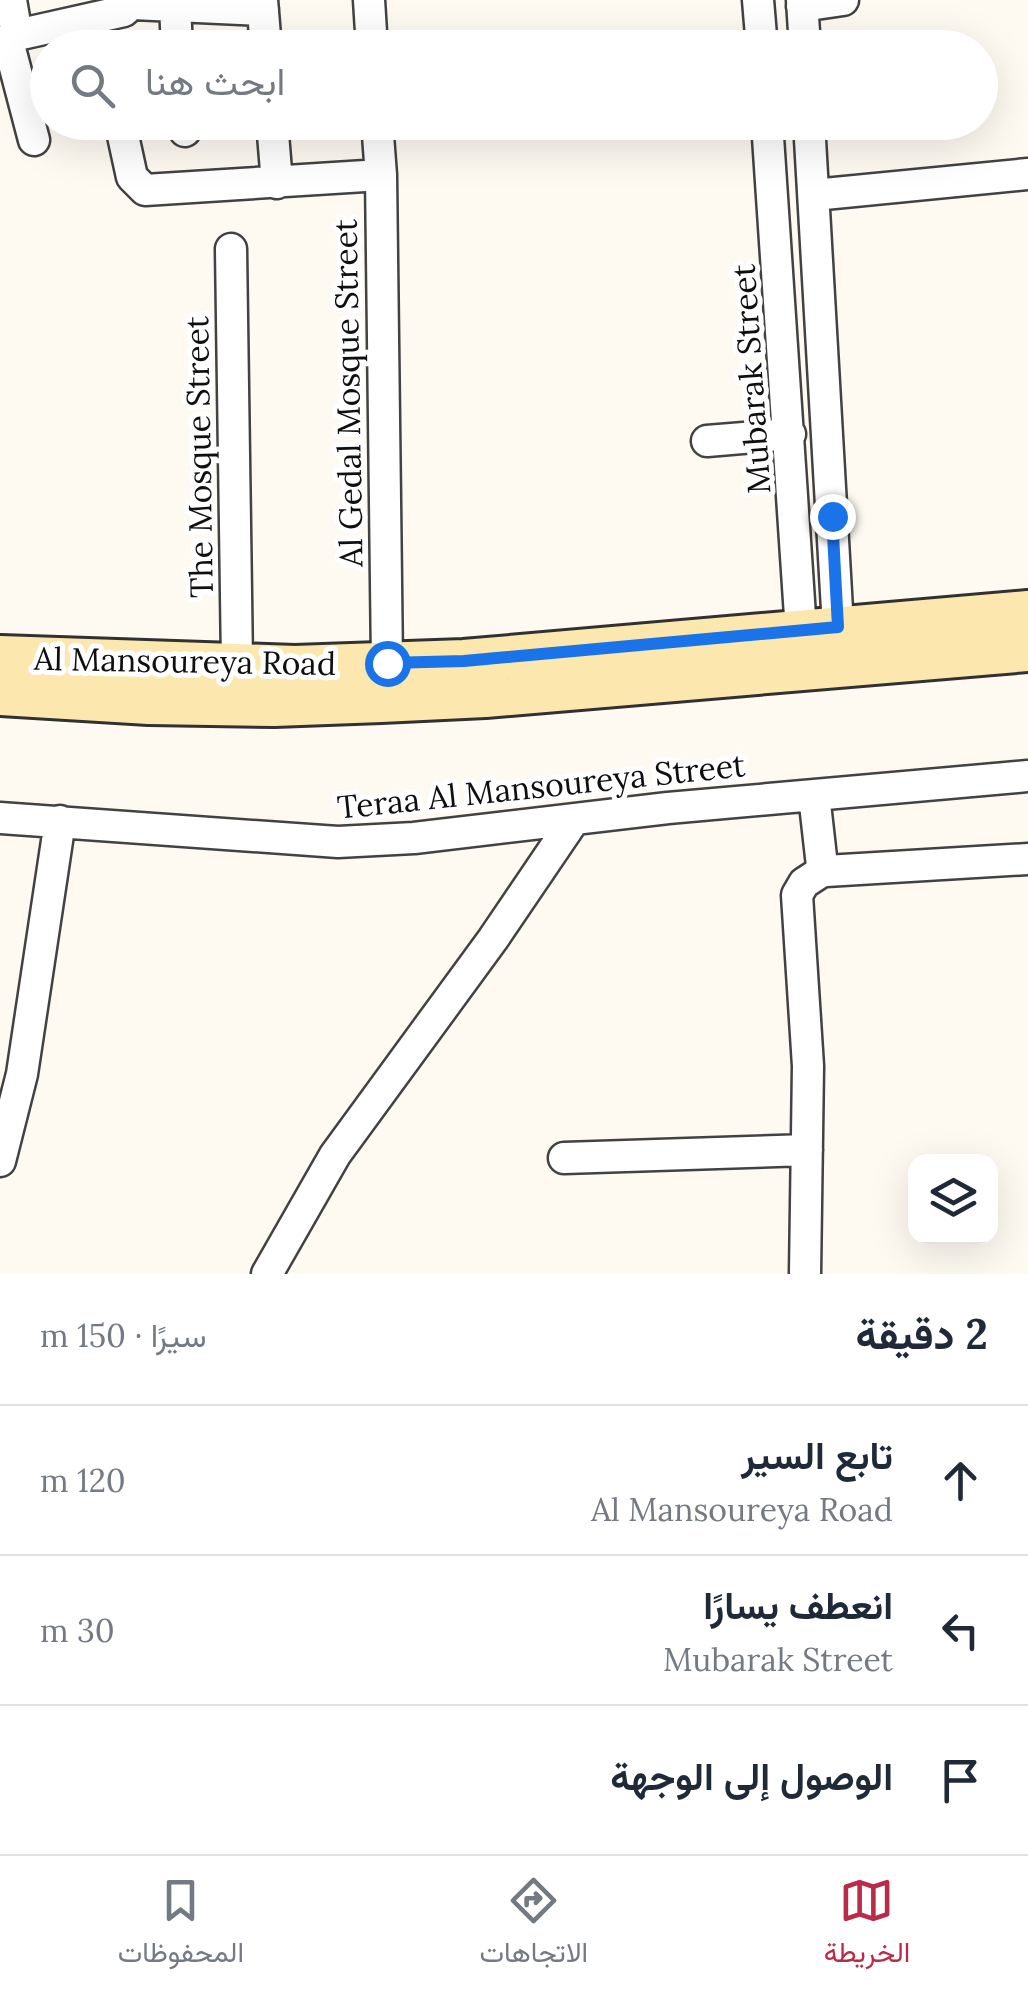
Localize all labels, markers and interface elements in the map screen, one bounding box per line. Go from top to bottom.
search box [30,30,998,140]
text: ابحث هنا [145,57,285,105]
icon: search [65,58,120,113]
street label: Al Gedal Mosque Street [324,218,372,568]
street label: Mubarak Street [722,262,779,495]
street label: The Mosque Street [176,315,222,598]
route end [810,494,856,540]
street label: Al Mansoureya Road [33,638,336,684]
route start [365,641,411,687]
street label: Teraa Al Mansoureya Street [335,744,748,828]
map controls [908,1154,998,1244]
button: layers [908,1154,998,1244]
text: 2 دقيقة [856,1307,988,1361]
text: سيرًا · 150 m [40,1315,206,1356]
text: تابع السير [741,1431,893,1479]
icon: ahead [933,1453,988,1508]
text: 120 m [40,1460,126,1501]
text: Al Mansoureya Road [591,1489,893,1530]
text: انعطف يسارًا [703,1581,893,1629]
icon: left [933,1603,988,1658]
text: 30 m [40,1610,115,1651]
text: Mubarak Street [663,1639,893,1680]
text: الوصول إلى الوجهة [610,1752,893,1800]
icon: arrive [933,1753,988,1808]
tab: المحفوظات [118,1873,244,1977]
tab: الاتجاهات [479,1873,588,1977]
tab: الخريطة [824,1873,910,1977]

